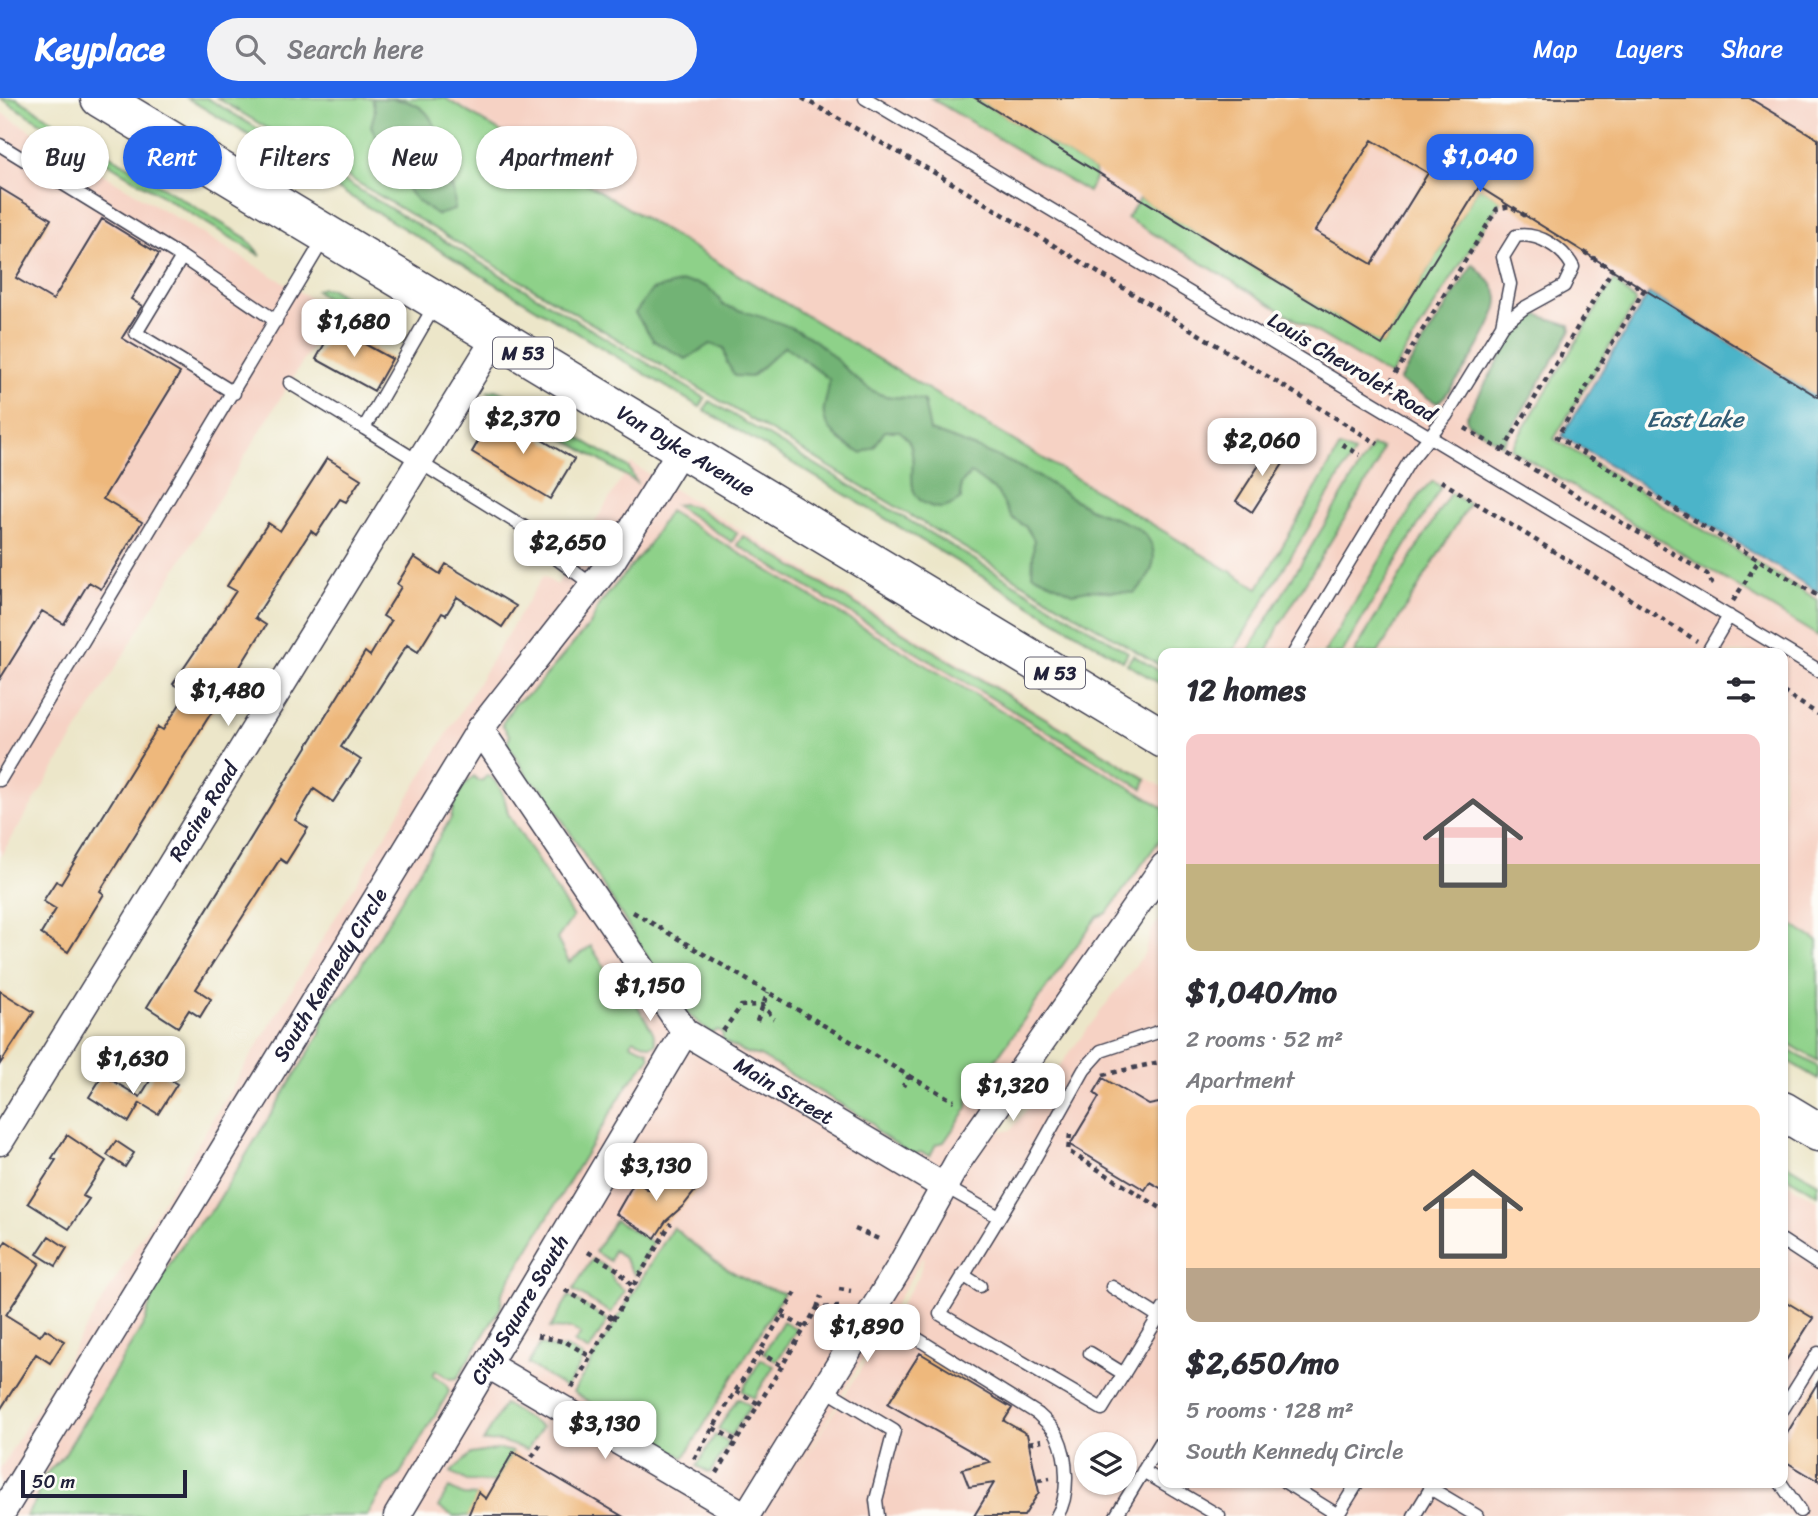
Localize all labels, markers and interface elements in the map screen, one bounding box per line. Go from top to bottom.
search box [207,18,697,81]
text: Keyplace [35,20,165,78]
text: Search here [287,26,424,72]
text: Map [1533,28,1578,70]
text: Layers [1616,28,1683,70]
text: Share [1721,28,1783,70]
icon: search [231,30,269,68]
chip: Buy [21,126,109,189]
chip: Rent [123,126,222,189]
chip: Filters [236,126,354,189]
chip: New [368,126,462,189]
chip: Apartment [476,126,637,189]
pin: $1,040 [1423,134,1537,194]
text: $1,040 [1443,136,1517,177]
pin: $1,680 [297,300,411,359]
text: $1,680 [317,301,391,342]
street label: Louis Chevrolet Road [1260,301,1446,434]
road number: M 53 [493,338,553,368]
street label: Van Dyke Avenue [609,394,763,508]
pin: $2,370 [466,396,580,456]
text: $2,370 [485,398,561,439]
water label: East Lake [1647,399,1745,440]
pin: $2,060 [1205,418,1319,478]
text: $2,060 [1223,420,1301,461]
pin: $2,650 [511,520,625,580]
text: $2,650 [530,522,606,563]
road number: M 53 [1025,658,1085,688]
text: 12 homes [1186,663,1306,717]
pin: $1,480 [171,668,285,728]
text: $1,480 [191,670,265,711]
icon: filters [1722,671,1760,709]
street label: Racine Road [158,753,250,869]
icon: home [1410,780,1536,906]
street label: South Kennedy Circle [262,880,398,1069]
pin: $1,150 [593,964,707,1023]
text: $1,150 [615,965,685,1006]
text: $1,040/mo [1186,965,1337,1019]
text: 2 rooms · 52 m² [1186,1019,1343,1060]
pin: $1,630 [76,1037,190,1096]
text: $1,630 [97,1038,169,1079]
street label: Main Street [726,1046,841,1136]
text: Apartment [1186,1060,1295,1101]
pin: $1,320 [956,1063,1070,1123]
text: $1,320 [977,1065,1049,1106]
pin: $3,130 [599,1144,713,1203]
text: $3,130 [620,1145,692,1186]
icon: home [1410,1151,1536,1277]
street label: City Square South [460,1227,580,1392]
pin: $1,890 [810,1304,924,1364]
text: $1,890 [830,1306,904,1347]
text: $2,650/mo [1186,1336,1339,1390]
text: 5 rooms · 128 m² [1186,1390,1354,1431]
pin: $3,130 [548,1402,662,1461]
text: $3,130 [569,1403,641,1444]
text: South Kennedy Circle [1186,1431,1403,1472]
map controls [1074,1432,1137,1495]
button: layers [1074,1432,1137,1495]
text: 50 m [32,1465,75,1498]
scale bar [21,1467,187,1499]

